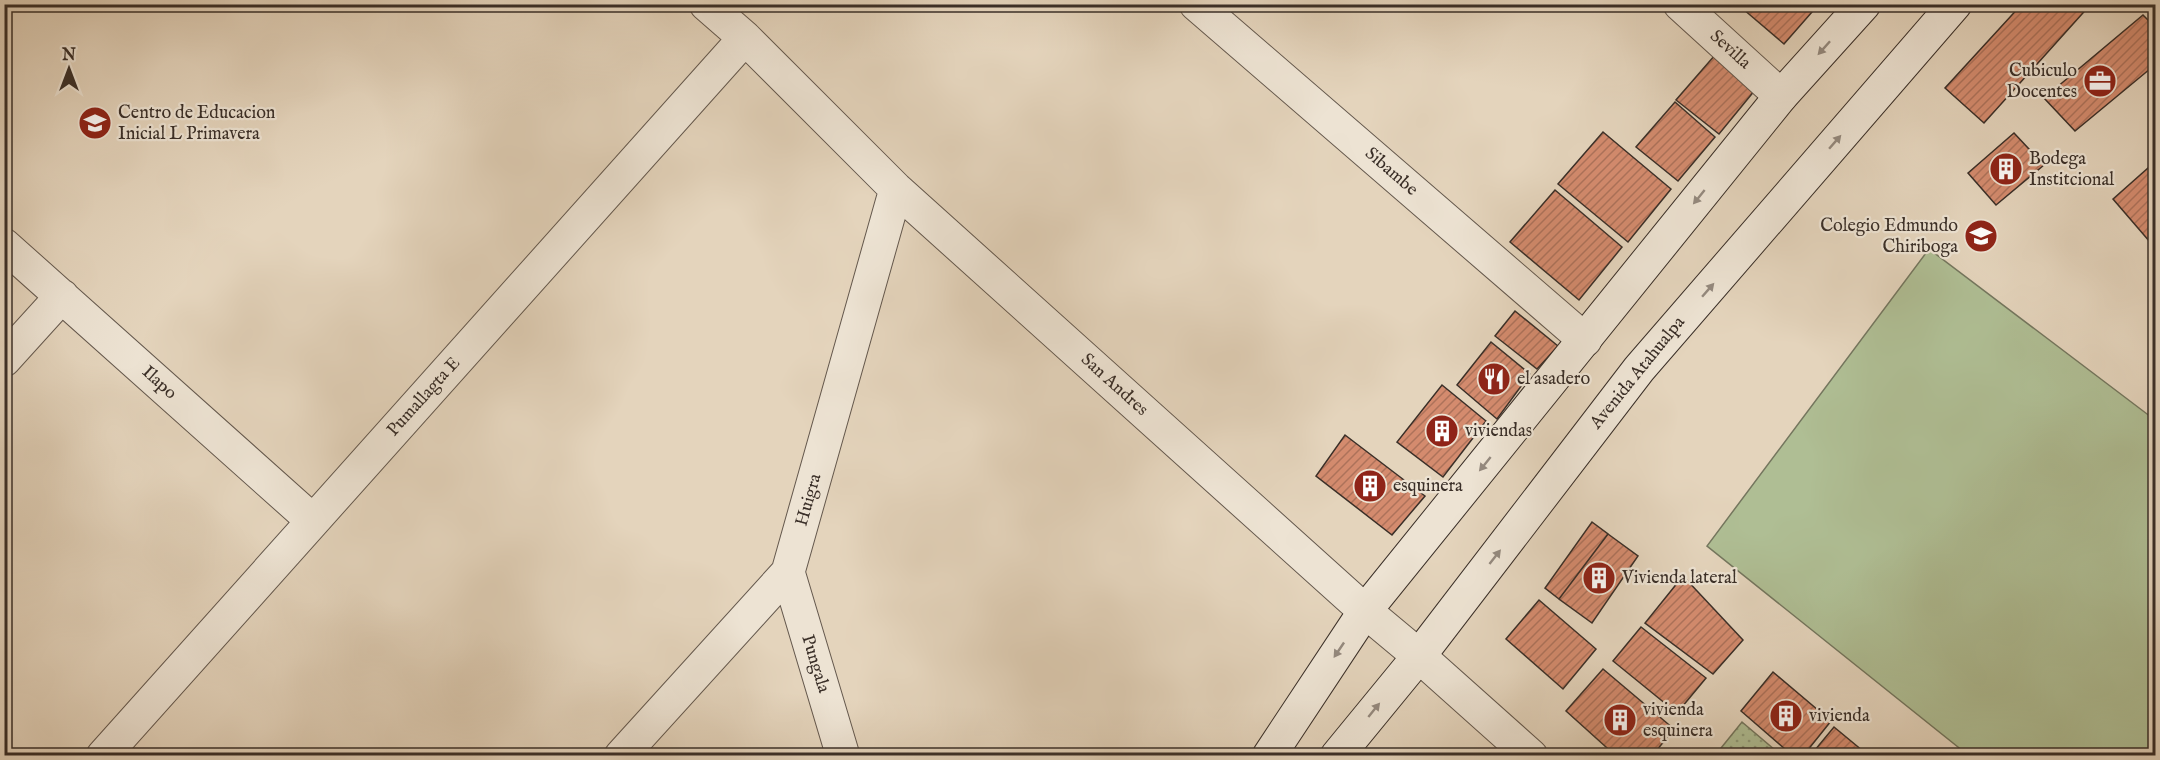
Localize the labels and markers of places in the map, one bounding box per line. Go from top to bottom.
place label: Cubiculo Docentes [2007,60,2077,104]
office icon: Cubiculo Docentes [2082,63,2118,99]
place label: Centro de Educacion Inicial L Primavera [118,102,276,146]
school or university icon: Centro de Educacion Inicial L Primavera [77,105,113,141]
place label: Bodega Institcional [2029,148,2114,192]
building icon: Bodega Institcional [1988,151,2024,187]
place label: Colegio Edmundo Chiriboga [1820,215,1958,259]
school or university icon: Colegio Edmundo Chiriboga [1963,218,1999,254]
restaurant icon: el asadero [1476,361,1512,397]
place label: el asadero [1517,368,1590,391]
building icon: viviendas [1424,413,1460,449]
place label: viviendas [1465,420,1532,443]
building icon: esquinera [1352,468,1388,504]
place label: esquinera [1393,475,1463,498]
building icon: Vivienda lateral [1581,560,1617,596]
place label: Vivienda lateral [1621,567,1737,590]
building icon: vivienda [1768,698,1804,734]
place label: vivienda esquinera [1643,699,1713,743]
building icon: vivienda esquinera [1602,702,1638,738]
place label: vivienda [1809,705,1870,728]

